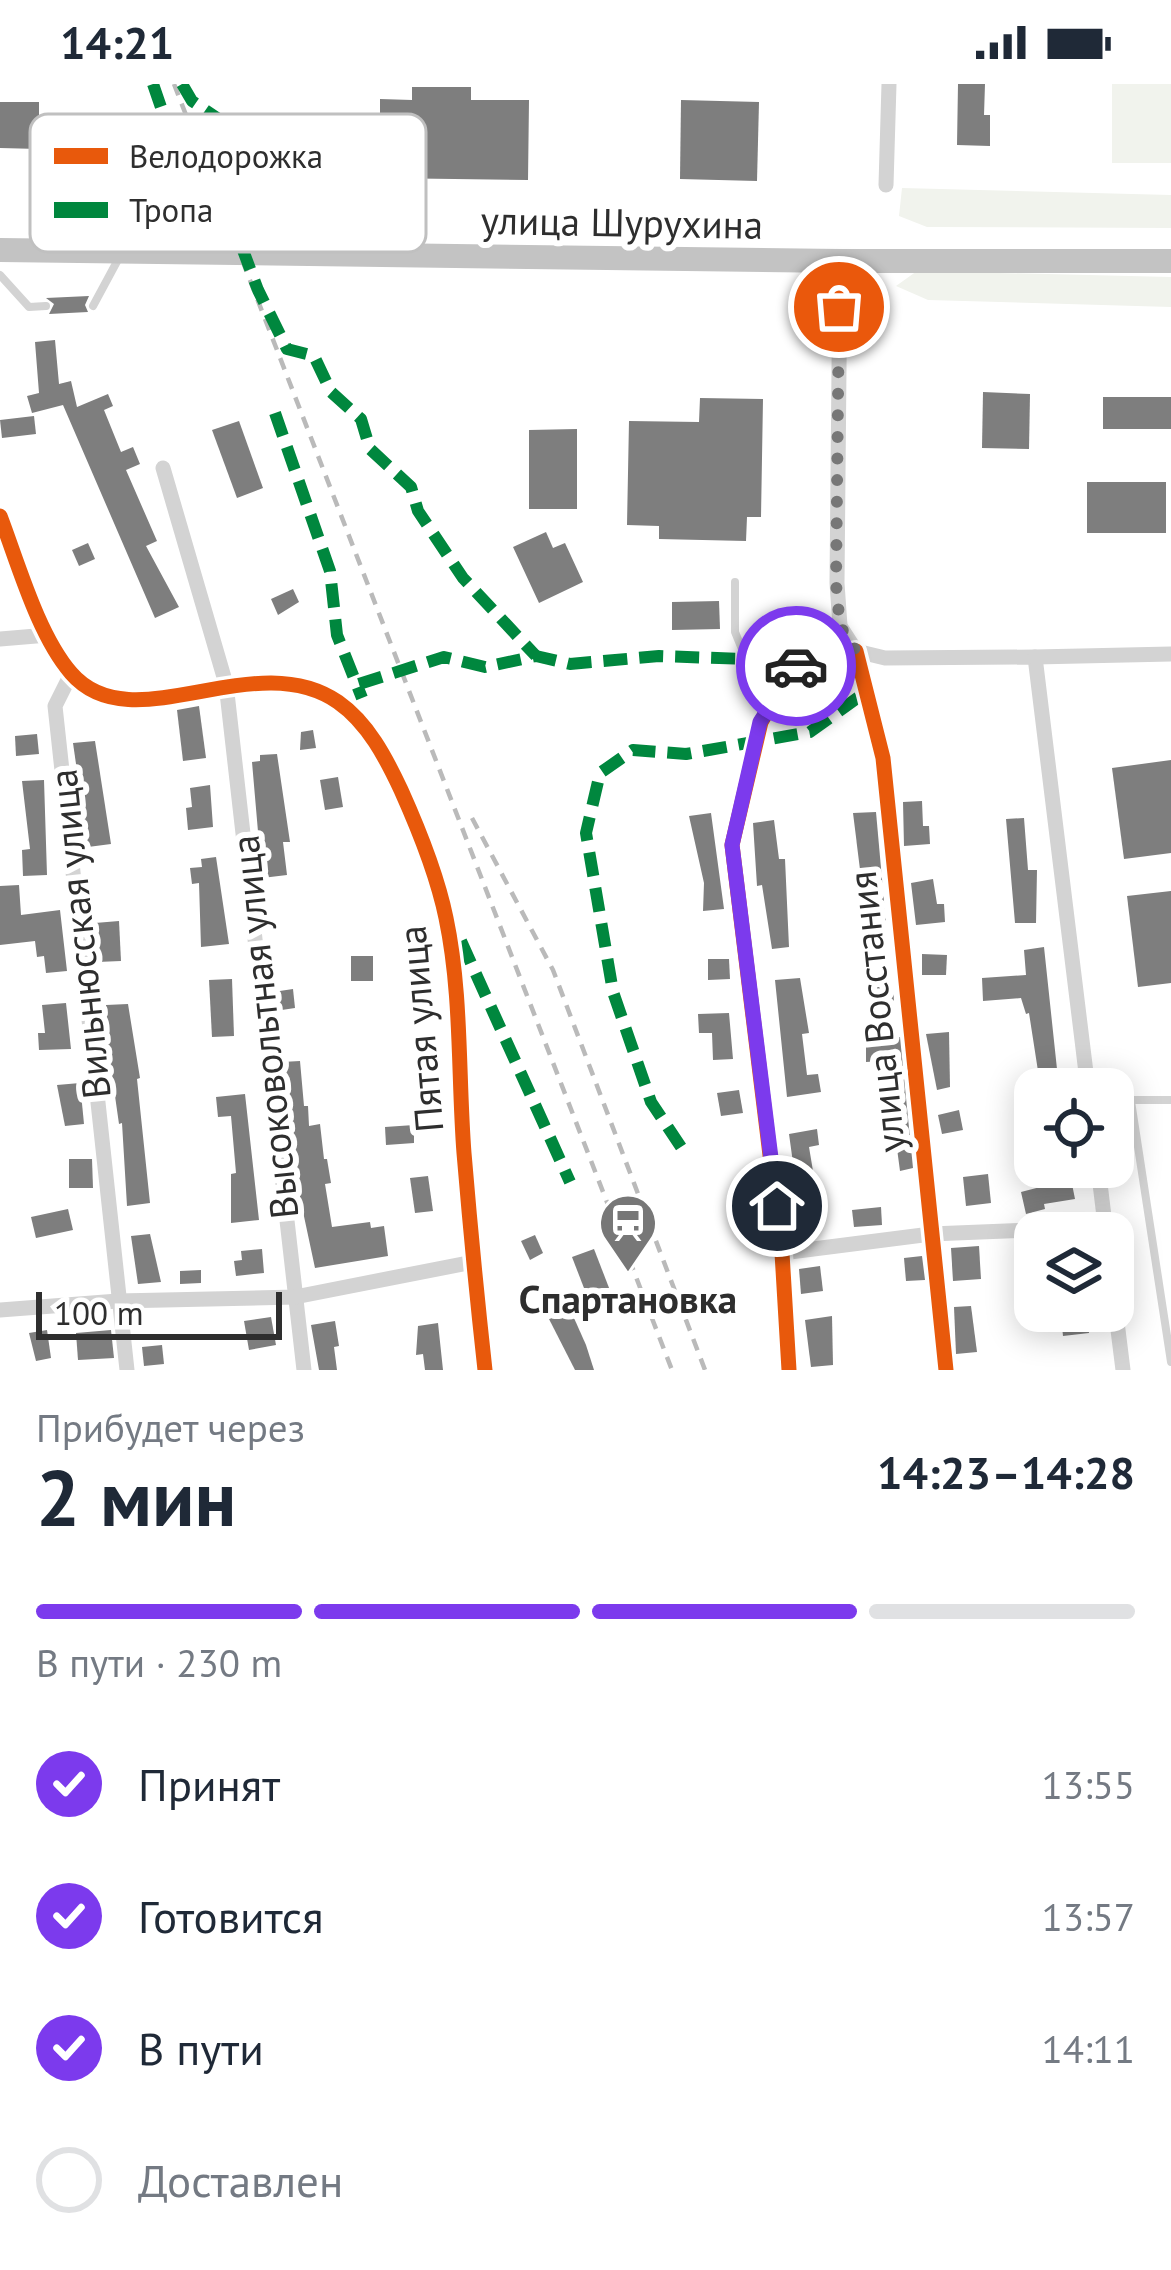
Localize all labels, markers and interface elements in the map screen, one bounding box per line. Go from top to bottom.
text: 14:21 [60,13,174,71]
legend [30,114,426,252]
text: Велодорожка [129,134,323,177]
text: Тропа [129,188,213,231]
street label: улица Шурухина [480,194,764,250]
pin [788,256,890,358]
icon: bag [806,274,872,340]
courier [736,606,856,726]
icon: car [763,633,829,699]
street label: Вильнюсская улица [36,767,122,1101]
street label: Высоковольтная улица [218,832,310,1222]
street label: улица Восстания [836,869,916,1155]
street label: Пятая улица [386,924,454,1134]
map controls [1014,1068,1134,1332]
button: locate [1014,1068,1134,1188]
pin [726,1155,828,1257]
icon: home [744,1173,810,1239]
station icon: Спартановка [597,1192,659,1274]
button: layers [1014,1212,1134,1332]
place label: Спартановка [519,1273,737,1324]
scale bar [36,1286,282,1339]
text: 100 m [54,1291,144,1334]
text: Прибудет через [36,1402,305,1453]
text: 14:23–14:28 [877,1443,1135,1501]
text: 2 мин [36,1447,236,1548]
text: В пути · 230 m [36,1637,282,1688]
icon: check [36,1751,102,1817]
text: Принят [138,1755,280,1813]
text: 13:55 [1041,1759,1135,1810]
icon: check [36,1883,102,1949]
text: Готовится [138,1887,324,1945]
text: 13:57 [1041,1891,1135,1942]
icon: check [36,2015,102,2081]
text: В пути [138,2019,264,2077]
text: 14:11 [1041,2023,1135,2074]
text: Доставлен [138,2151,343,2209]

